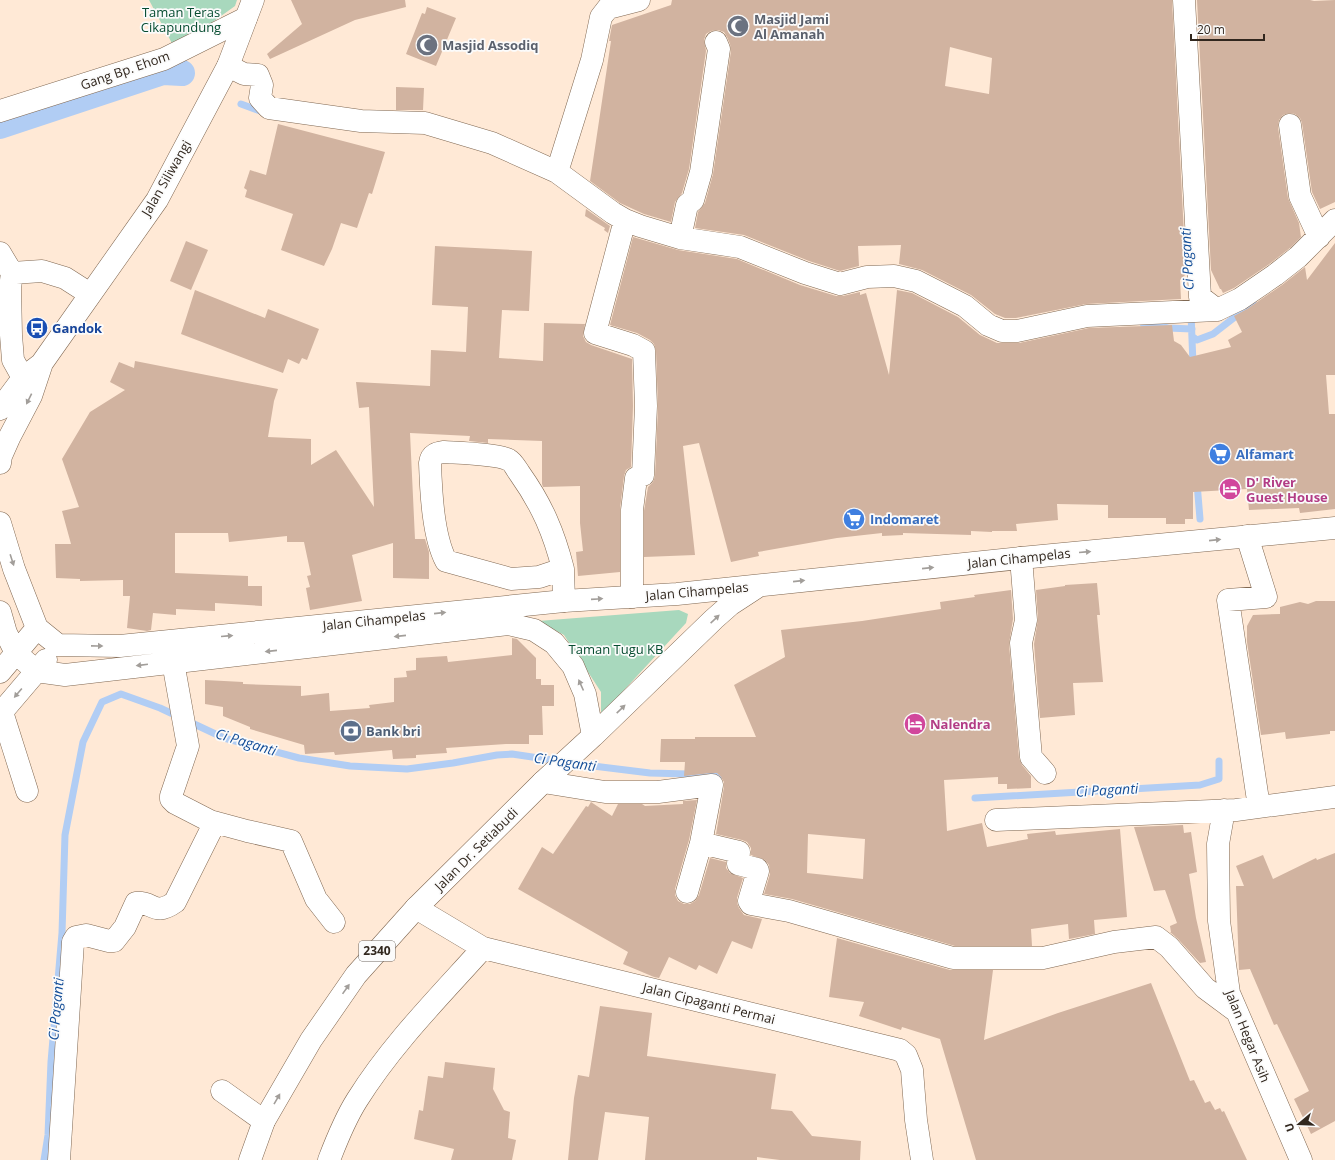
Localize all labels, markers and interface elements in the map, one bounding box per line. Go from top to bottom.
park label: Taman Teras Cikapundung [141,3,221,36]
place label: Masjid Jami Al Amanah [754,10,829,43]
mosque icon: Masjid Jami Al Amanah [725,13,751,39]
scale bar [1191,16,1264,42]
text: 20 m [1197,21,1225,38]
mosque icon: Masjid Assodiq [414,32,440,58]
place label: Masjid Assodiq [442,36,538,54]
street label: Gang Bp. Ehom [78,46,172,94]
street label: Jalan Siliwangi [136,137,195,221]
water label: Ci Paganti [1175,227,1198,291]
bus stop icon: Gandok [24,315,50,341]
place label: Gandok [52,319,103,337]
one-way arrow [26,394,32,405]
supermarket icon: Alfamart [1207,441,1233,467]
place label: Alfamart [1236,445,1294,463]
place label: D' River Guest House [1246,473,1328,506]
hotel icon: D' River Guest House [1217,476,1243,502]
supermarket icon: Indomaret [841,506,867,532]
place label: Indomaret [870,510,939,528]
one-way arrow [1209,537,1221,543]
street label: Jalan Cihampelas [965,544,1071,573]
one-way arrow [1079,548,1091,555]
one-way arrow [9,555,15,567]
one-way arrow [922,564,934,571]
street label: Jalan Cihampelas [643,578,749,605]
one-way arrow [793,578,805,584]
one-way arrow [591,596,603,603]
street label: Jalan Cihampelas [320,606,426,635]
one-way arrow [433,610,446,617]
one-way arrow [710,614,720,624]
one-way arrow [221,632,233,639]
one-way arrow [394,633,406,639]
park label: Taman Tugu KB [569,640,663,658]
one-way arrow [91,643,104,649]
one-way arrow [265,647,277,654]
one-way arrow [136,662,148,669]
one-way arrow [578,679,584,690]
one-way arrow [14,688,23,698]
one-way arrow [616,704,626,714]
hotel icon: Nalendra [902,711,928,737]
place label: Nalendra [930,715,991,733]
bank icon: Bank bri [338,718,364,744]
place label: Bank bri [366,722,421,740]
water label: Ci Paganti [213,723,279,760]
water label: Ci Paganti [533,748,598,775]
water label: Ci Paganti [1075,778,1139,801]
street label: Jalan Dr. Setiabudi [429,803,522,896]
road number: 2340 [359,941,395,961]
water label: Ci Paganti [43,976,68,1041]
street label: Jalan Cipaganti Permai [639,977,777,1028]
one-way arrow [342,984,350,994]
street label: Jalan Hegar Asih [1221,985,1275,1085]
one-way arrow [273,1093,280,1105]
north arrow [1279,1104,1319,1144]
text: U [1281,1121,1298,1134]

